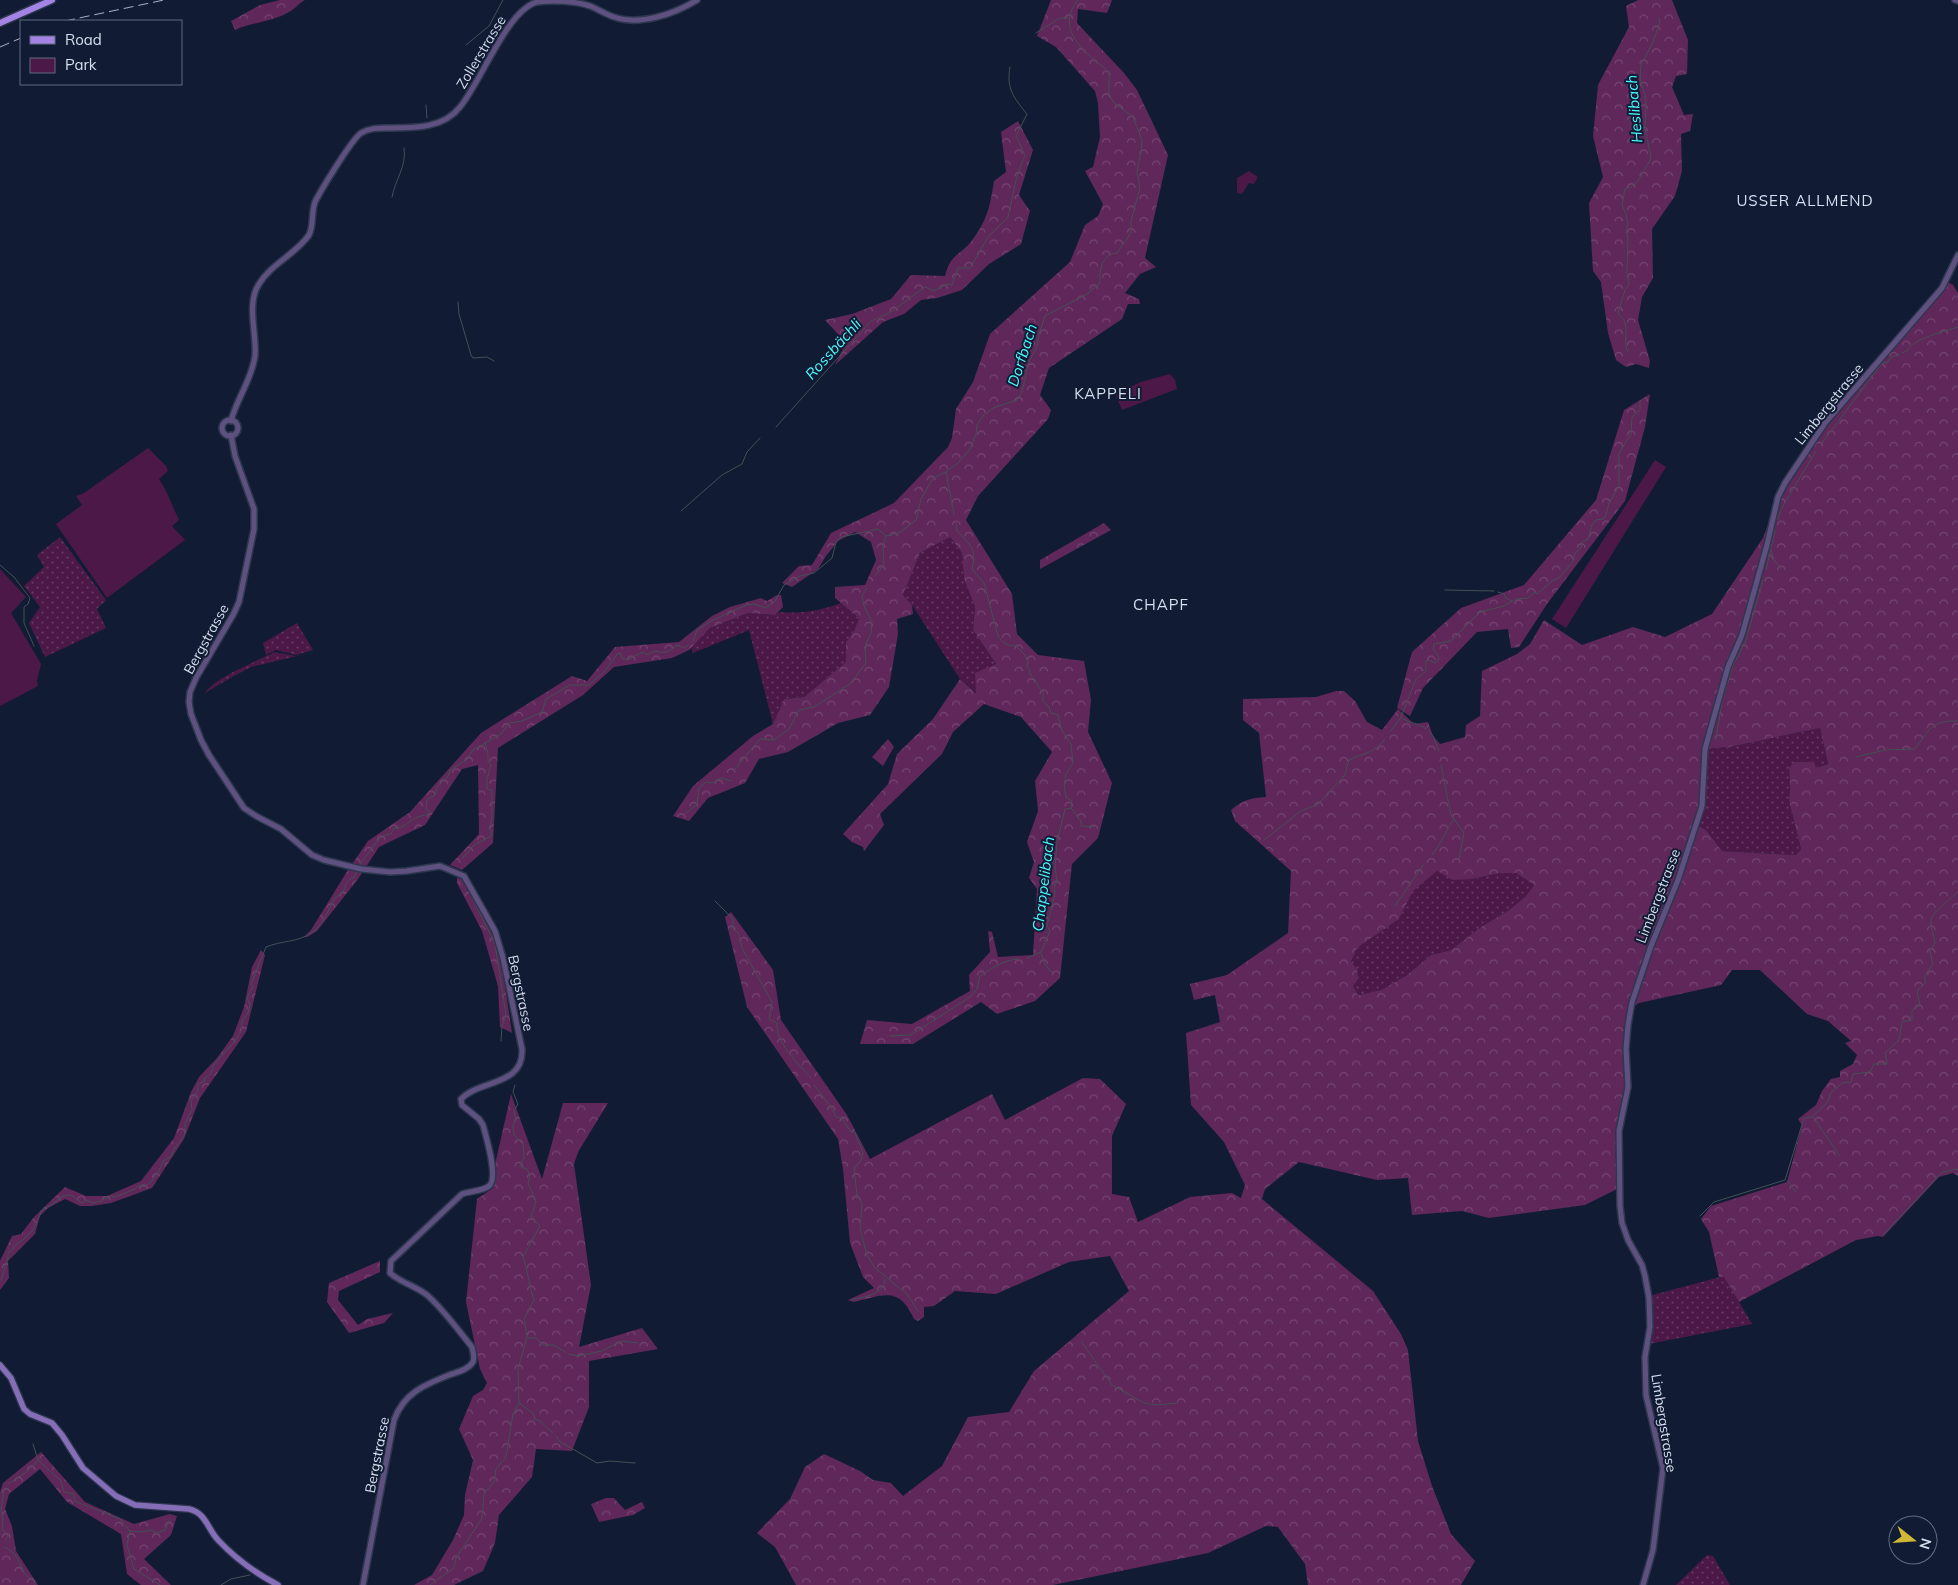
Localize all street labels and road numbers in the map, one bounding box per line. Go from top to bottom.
street label: Zollerstrasse [452,12,510,92]
street label: Limbergstrasse [1791,360,1867,448]
street label: Bergstrasse [179,601,233,677]
street label: Limbergstrasse [1632,846,1684,946]
street label: Bergstrasse [504,953,538,1033]
street label: Limbergstrasse [1647,1373,1681,1473]
street label: Bergstrasse [361,1415,393,1495]

